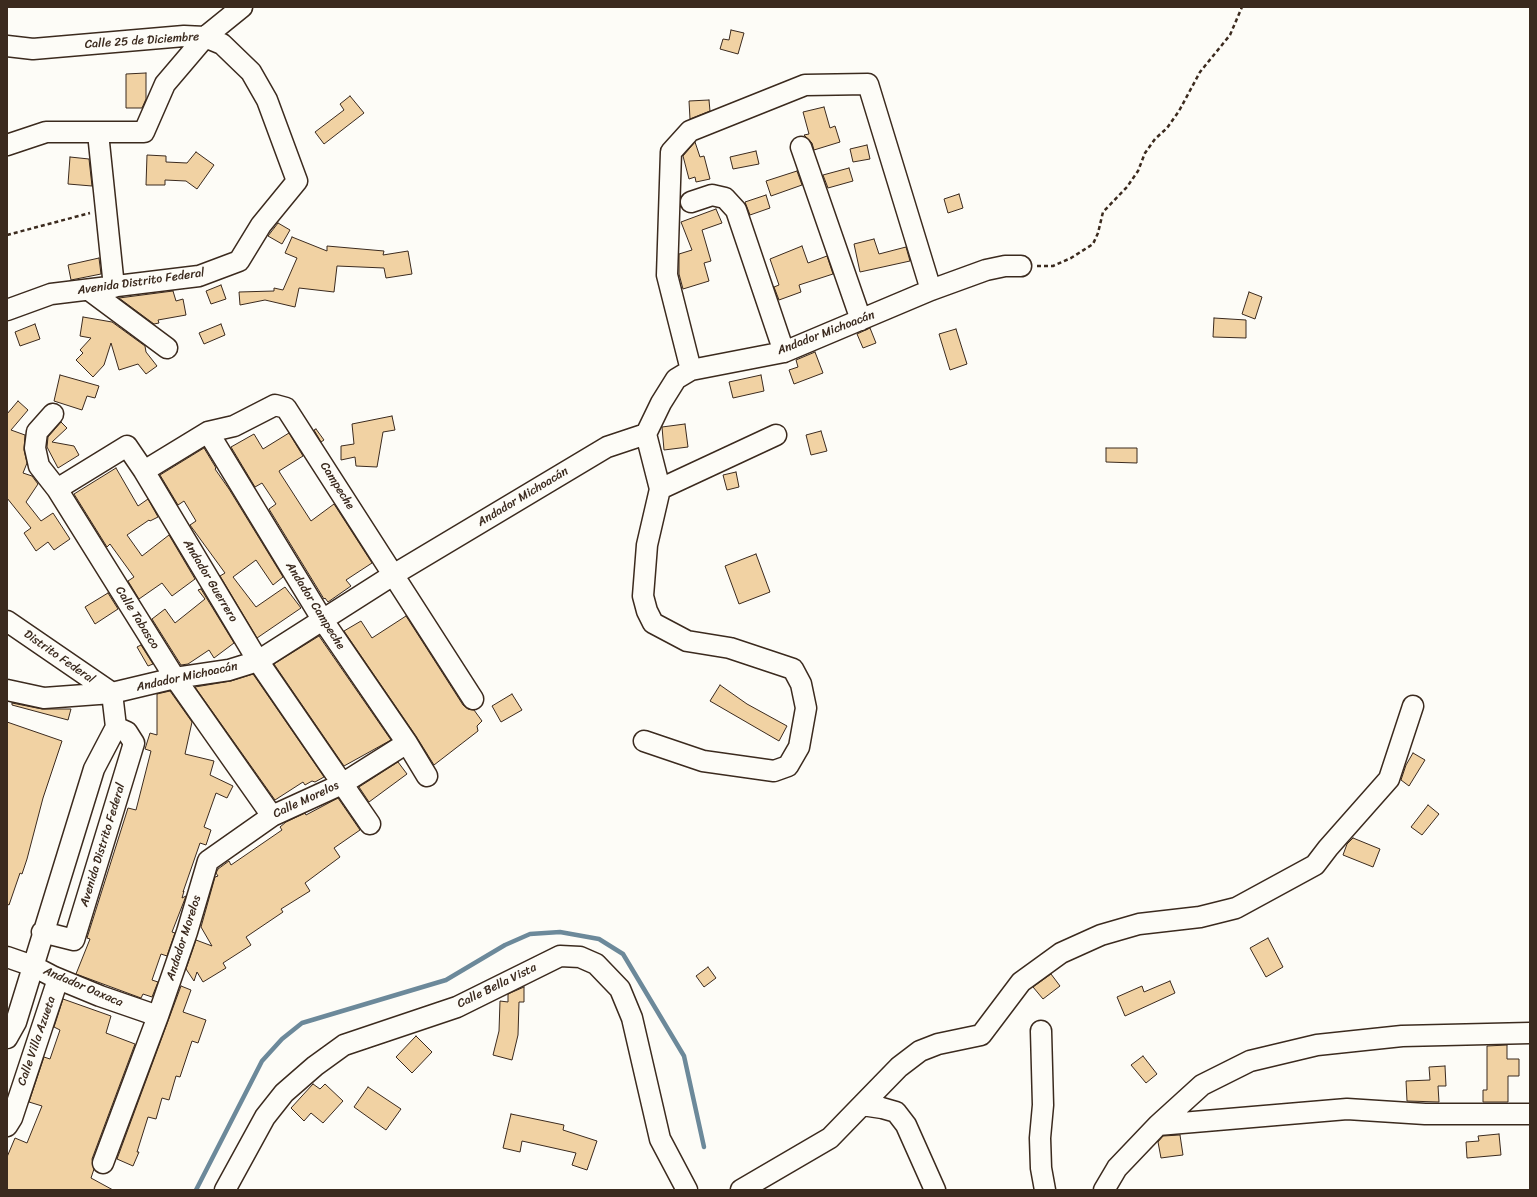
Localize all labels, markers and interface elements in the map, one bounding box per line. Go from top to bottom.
street label: Calle 25 de Diciembre [84,30,200,52]
street label: Avenida Distrito Federal [77,266,205,298]
street label: Andador Michoacán [775,308,877,358]
street label: Campeche [317,460,357,512]
street label: Andador Michoacán [475,464,571,530]
street label: Andador Guerrero [180,537,240,625]
street label: Andador Campeche [282,560,348,652]
street label: Calle Tabasco [112,584,162,652]
street label: Distrito Federal [21,627,97,687]
street label: Andador Michoacán [135,659,239,695]
street label: Calle Morelos [271,778,341,822]
street label: Avenida Distrito Federal [77,782,129,908]
street label: Andador Morelos [163,894,205,982]
street label: Calle Bella Vista [455,961,539,1011]
street label: Andador Oaxaca [41,964,125,1010]
street label: Calle Villa Azueta [15,994,59,1088]

